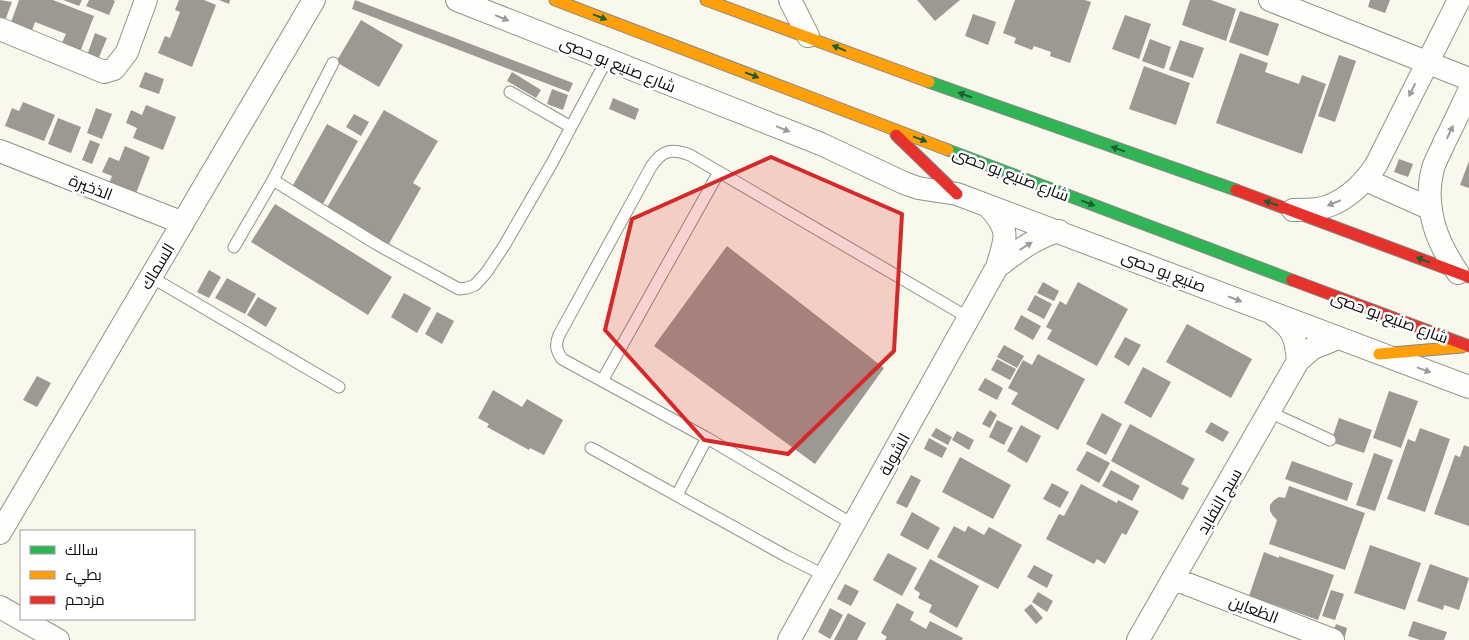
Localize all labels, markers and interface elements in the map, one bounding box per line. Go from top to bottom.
one-way arrow [495,14,510,22]
one-way arrow [593,14,607,22]
street label: شارع صنيع بو حصى [556,32,679,98]
one-way arrow [832,44,847,52]
one-way arrow [745,71,760,79]
one-way arrow [1408,83,1416,97]
one-way arrow [957,90,972,98]
one-way arrow [776,125,791,133]
one-way arrow [1446,125,1454,139]
one-way arrow [913,136,927,144]
street label: شارع صنيع بو حصى [949,143,1072,207]
one-way arrow [1110,145,1125,153]
street label: الذخيرة [66,170,116,204]
one-way arrow [1263,199,1278,207]
one-way arrow [1327,199,1341,207]
one-way arrow [1081,200,1096,207]
street label: السماك [135,239,179,293]
one-way arrow [1020,241,1033,251]
street label: صنيع بو حصى [1118,246,1209,298]
one-way arrow [1416,255,1431,263]
street label: شارع صنيع بو حصى [1328,287,1451,349]
one-way arrow [1228,296,1243,303]
one-way arrow [1417,367,1431,375]
street label: الشولة [874,429,914,479]
street label: سيج النفايد [1192,464,1248,539]
legend [20,530,195,620]
text: سالك [65,540,98,559]
text: بطيء [65,565,102,587]
text: مزدحم [65,590,105,610]
street label: الظعاين [1226,591,1281,628]

